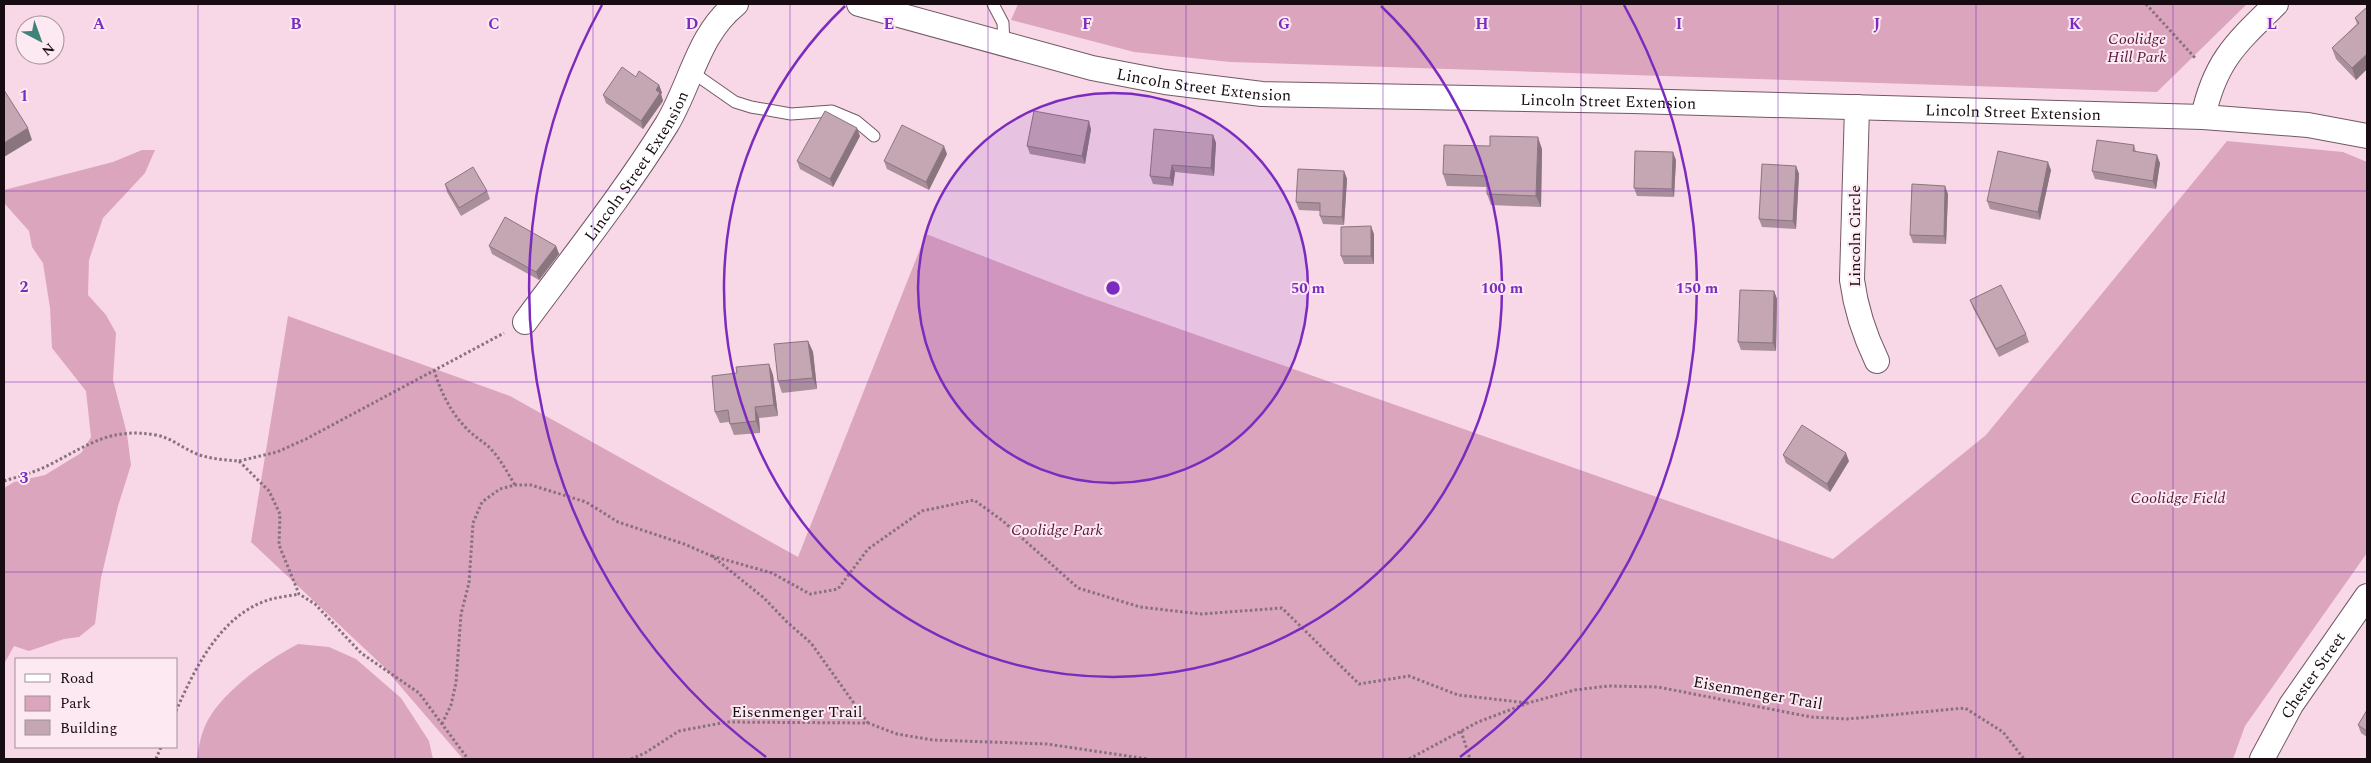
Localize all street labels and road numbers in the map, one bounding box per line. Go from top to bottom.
street label: Lincoln Street Extension [1115,62,1291,108]
street label: Lincoln Street Extension [579,87,695,246]
street label: Lincoln Street Extension [1520,88,1696,116]
street label: Lincoln Street Extension [1925,98,2101,127]
street label: Lincoln Circle [1843,185,1867,287]
street label: Chester Street [2275,627,2352,723]
street label: Eisenmenger Trail [1691,670,1824,716]
street label: Eisenmenger Trail [731,700,863,724]

